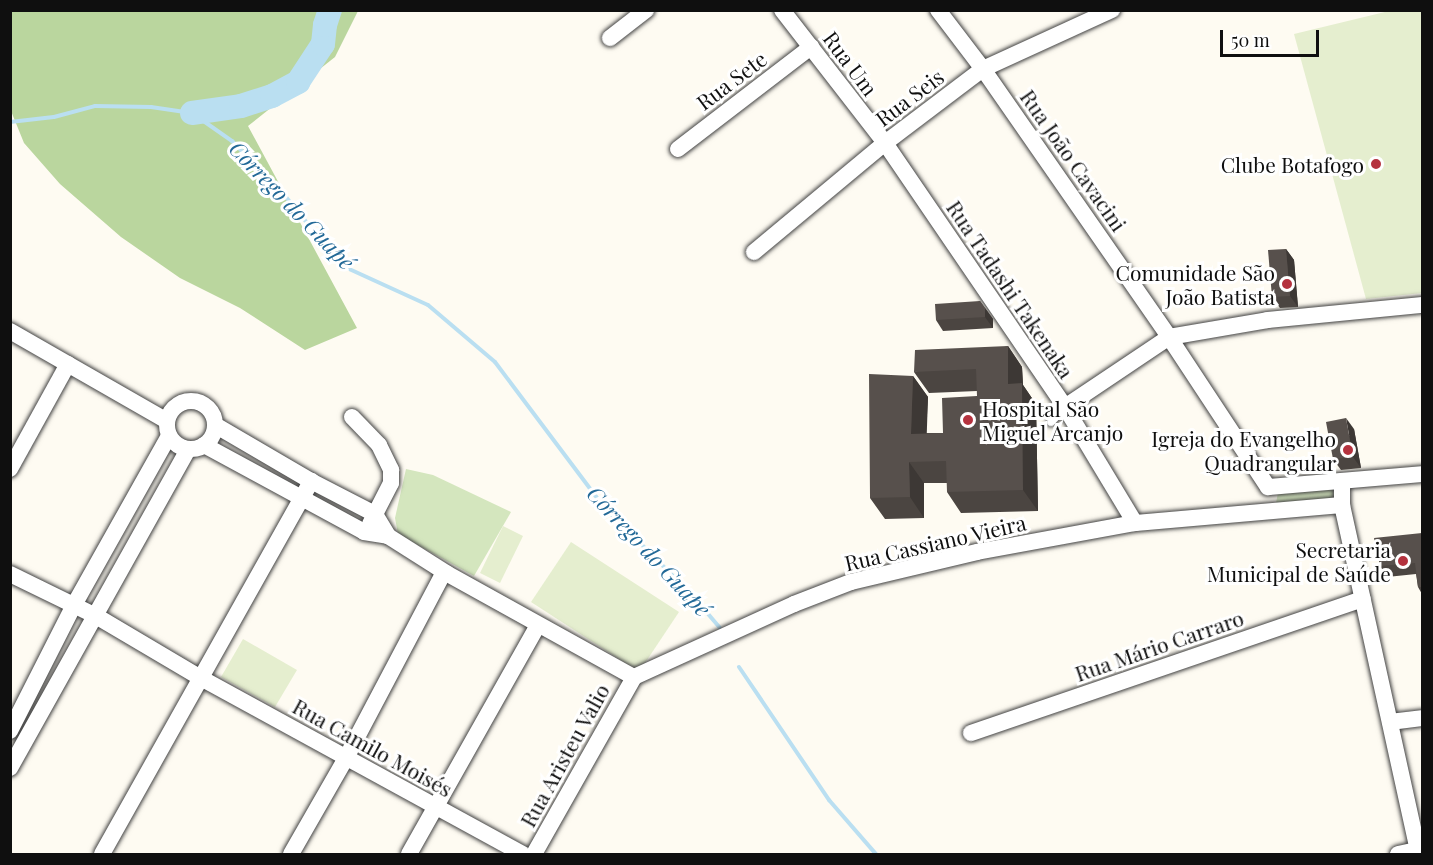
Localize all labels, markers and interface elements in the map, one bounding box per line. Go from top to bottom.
scale bar [1223,18,1322,56]
street label: Rua Um [819,26,883,100]
text: 50 m [1231,28,1270,52]
street label: Rua Sete [691,45,771,115]
street label: Rua Seis [870,63,948,131]
street label: Rua João Cavacini [1016,84,1132,236]
water label: Córrego do Guapé [224,135,360,275]
place label: Clube Botafogo [1221,151,1364,177]
marker: Clube Botafogo [1369,157,1383,171]
street label: Rua Tadashi Takenaka [942,195,1080,383]
place label: Comunidade São João Batista [1115,259,1275,309]
marker: Comunidade São João Batista [1280,277,1294,291]
place label: Hospital São Miguel Arcanjo [982,395,1124,445]
marker: Hospital São Miguel Arcanjo [959,411,977,429]
place label: Igreja do Evangelho Quadrangular [1151,425,1336,475]
marker: Igreja do Evangelho Quadrangular [1341,443,1355,457]
water label: Córrego do Guapé [582,480,716,622]
street label: Rua Cassiano Vieira [841,509,1029,575]
place label: Secretaria Municipal de Saúde [1207,536,1391,586]
marker: Secretaria Municipal de Saúde [1396,554,1410,568]
street label: Rua Mário Carraro [1071,604,1247,686]
street label: Rua Aristeu Valio [514,678,614,832]
street label: Rua Camilo Moisés [289,693,457,801]

